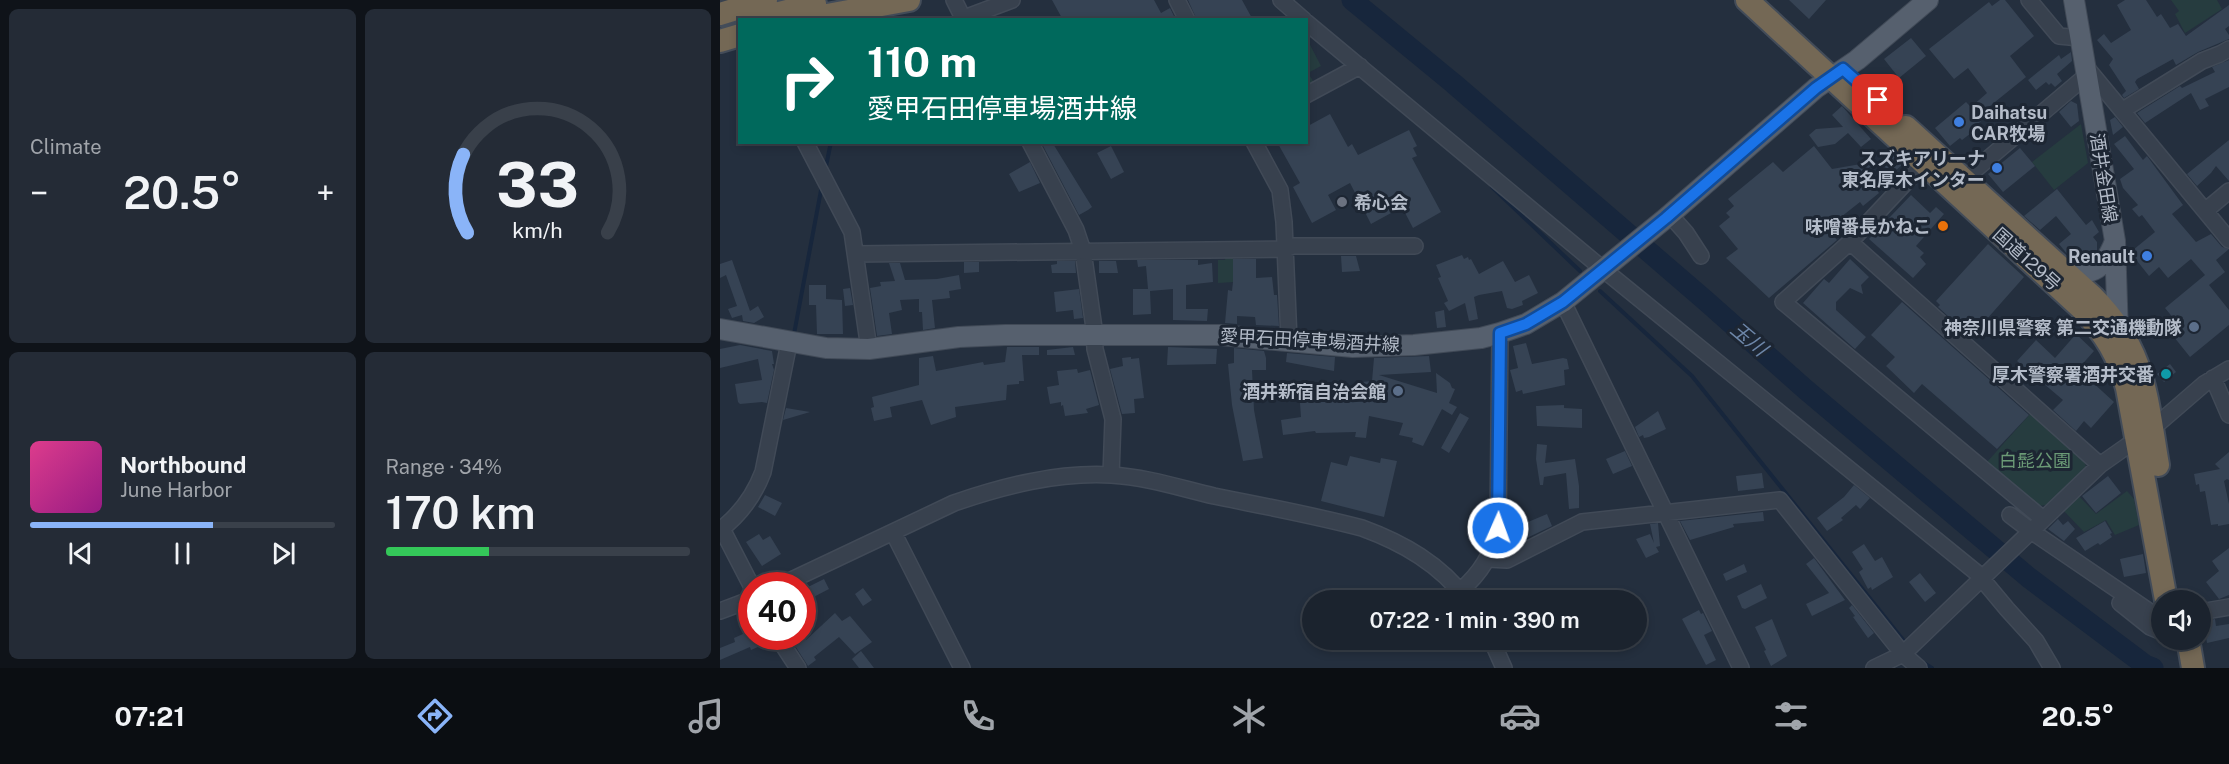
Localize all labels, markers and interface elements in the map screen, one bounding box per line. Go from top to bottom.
text: 110 m [867,37,977,86]
icon: right [768,42,846,120]
pin [1852,74,1903,125]
icon: arrive [1861,83,1894,116]
text: 愛甲石田停車場酒井線 [867,92,1137,124]
place label: Daihatsu CAR牧場 [1971,102,2047,144]
marker: Daihatsu CAR牧場 [1952,115,1966,129]
street label: 酒井金田線 [2087,132,2121,224]
text: Climate [30,135,102,159]
text: 33 [496,148,579,221]
place label: スズキアリーナ 東名厚木インター [1841,148,1985,190]
marker: スズキアリーナ 東名厚木インター [1990,161,2004,175]
text: 20.5° [123,166,241,219]
text: − [30,174,48,212]
text: + [316,174,334,212]
place label: 希心会 [1354,192,1408,213]
marker: 希心会 [1335,195,1349,209]
place label: 味噌番長かねこ [1805,216,1931,237]
text: km/h [513,218,563,243]
marker: 味噌番長かねこ [1936,219,1950,233]
street label: 国道129号 [1989,223,2065,295]
place label: Renault [2068,246,2135,267]
marker: Renault [2140,249,2154,263]
water label: 玉川 [1726,317,1774,362]
place label: 神奈川県警察 第二交通機動隊 [1944,317,2182,338]
marker: 神奈川県警察 第二交通機動隊 [2187,320,2201,334]
street label: 愛甲石田停車場酒井線 [1220,325,1400,355]
place label: 厚木警察署酒井交番 [1992,364,2154,385]
marker: 厚木警察署酒井交番 [2159,367,2173,381]
place label: 酒井新宿自治会館 [1242,381,1386,402]
marker: 酒井新宿自治会館 [1391,384,1405,398]
park label: 白髭公園 [1999,450,2071,471]
text: Northbound [120,452,246,478]
text: Range · 34% [386,455,502,479]
text: June Harbor [120,478,232,502]
text: 170 km [386,486,536,539]
position arrow [1466,496,1530,560]
icon: previous [64,537,97,570]
icon: pause [166,537,199,570]
icon: next [267,537,300,570]
speed limit sign: 40 [738,572,816,650]
map controls [2151,590,2211,650]
button: sound [2151,590,2211,650]
text: 07:22 · 1 min · 390 m [1369,607,1580,633]
icon: directions [414,695,456,737]
icon: music [685,695,727,737]
icon: phone [957,695,999,737]
icon: climate [1228,695,1270,737]
icon: car [1499,695,1541,737]
icon: filters [1770,695,1812,737]
text: 07:21 [115,700,185,732]
text: 20.5° [2042,700,2114,732]

